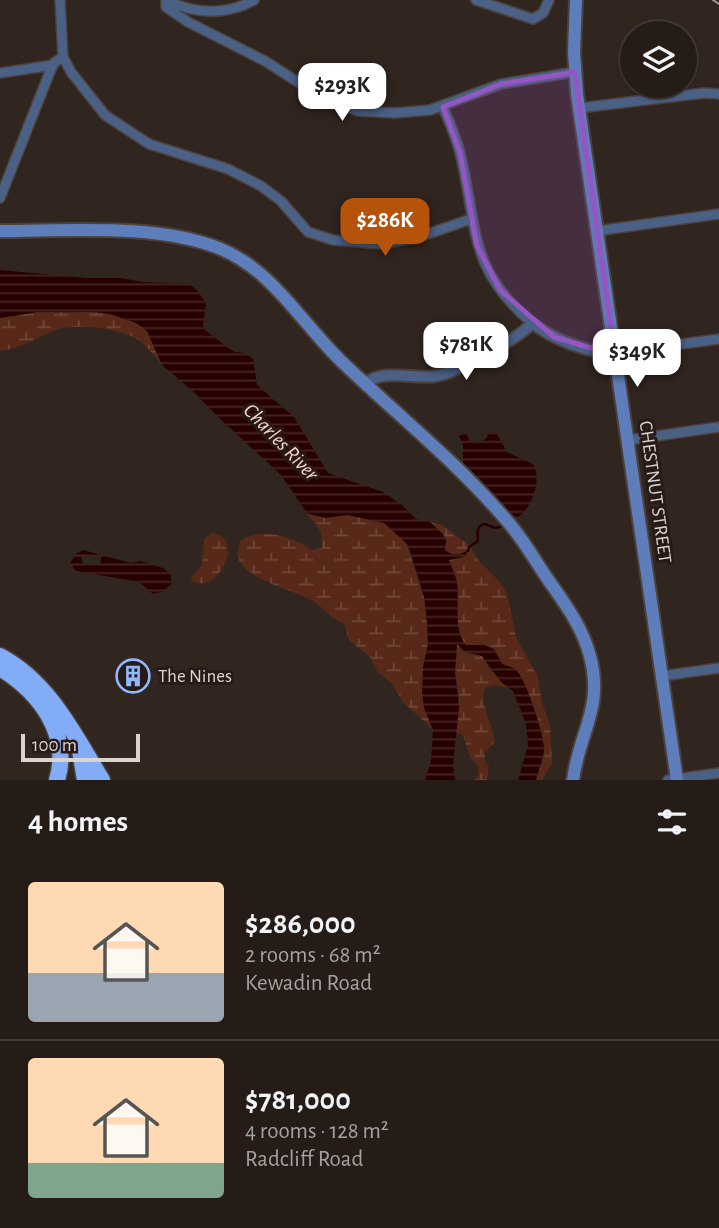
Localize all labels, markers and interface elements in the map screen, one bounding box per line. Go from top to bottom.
map controls [620,21,697,98]
button: layers [620,21,697,98]
pin: $293K [293,64,391,123]
text: $293K [314,74,370,97]
pin: $286K [336,198,434,258]
text: $286K [356,209,414,232]
pin: $781K [417,322,515,382]
pin: $349K [588,330,686,389]
text: $781K [439,333,493,356]
text: $349K [609,340,665,363]
water label: Charles River [239,399,323,485]
street label: CHESTNUT STREET [636,420,674,564]
building icon: The Nines [114,657,152,695]
place label: The Nines [158,667,232,686]
scale bar [21,731,140,763]
text: 100 m [32,736,77,755]
icon: filters [653,803,691,841]
text: 4 homes [28,807,128,837]
text: $286,000 [245,909,356,939]
icon: home [84,910,168,994]
text: 2 rooms · 68 m² [245,944,381,967]
text: Kewadin Road [245,972,372,995]
text: $781,000 [245,1085,351,1115]
icon: home [84,1086,168,1170]
text: 4 rooms · 128 m² [245,1120,389,1143]
text: Radcliff Road [245,1148,363,1171]

